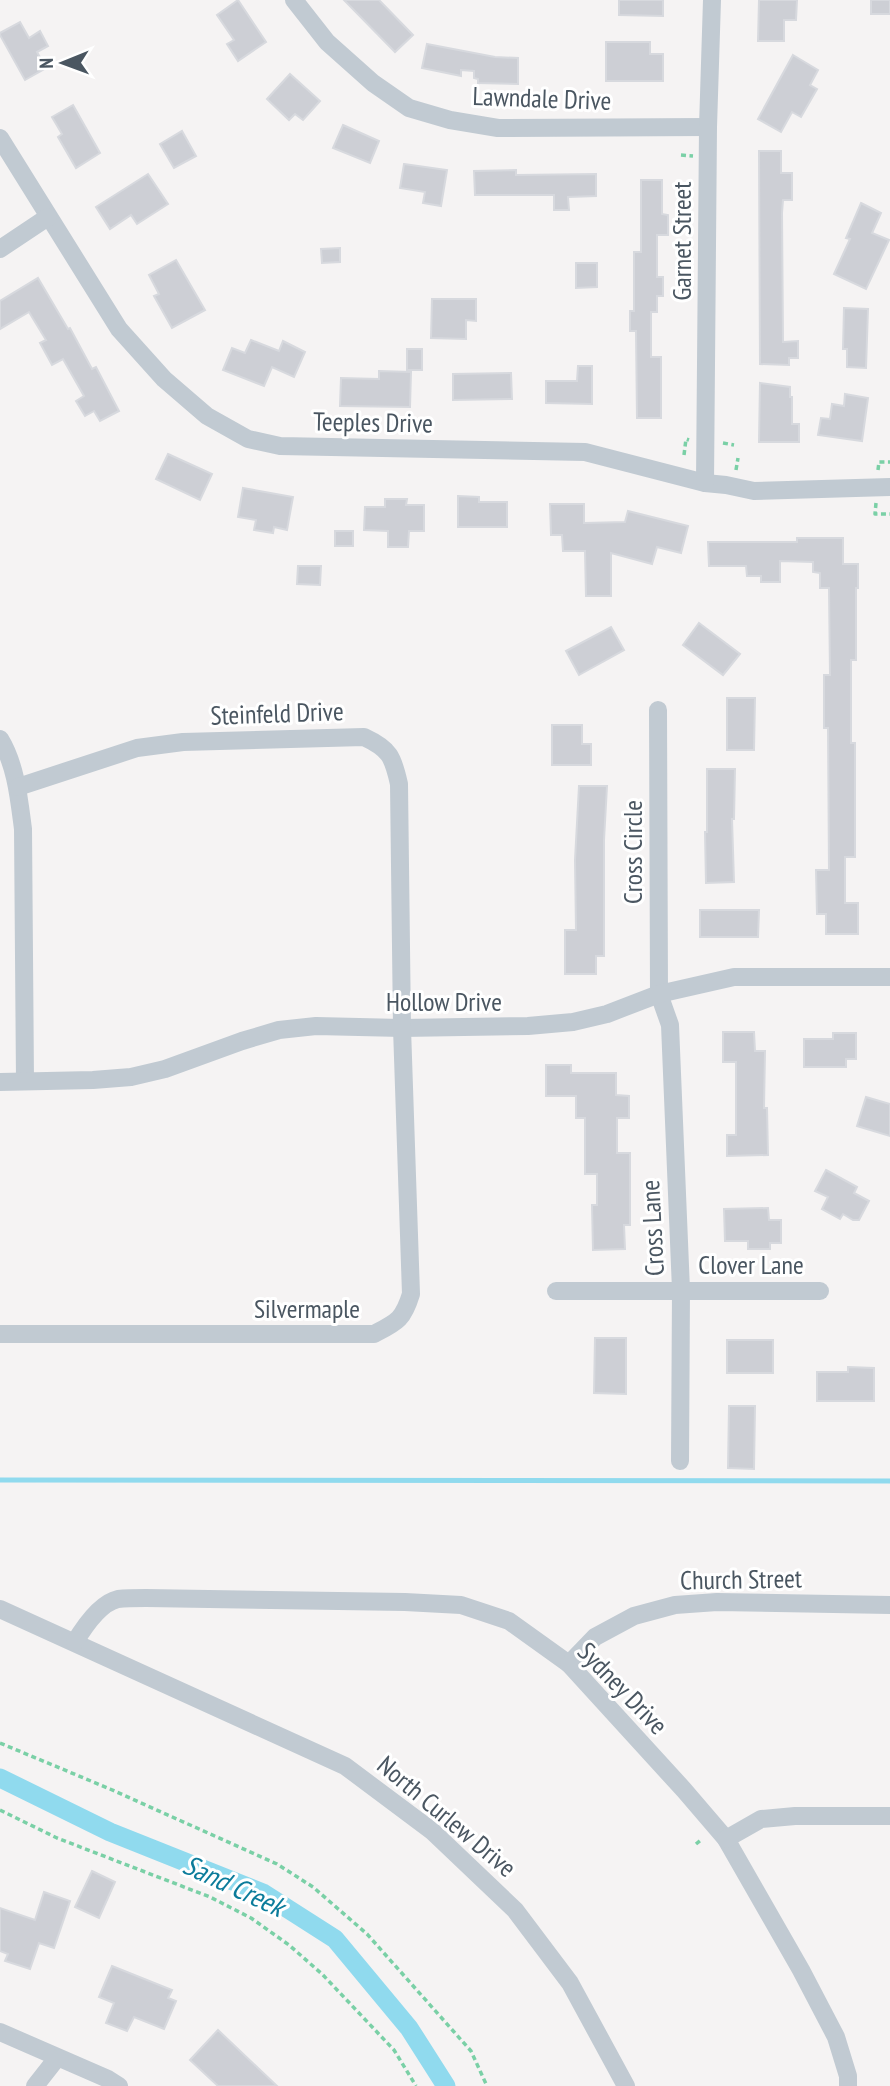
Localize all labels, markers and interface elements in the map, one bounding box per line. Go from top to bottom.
north arrow [28,28,98,98]
text: N [34,58,58,69]
street label: Lawndale Drive [472,79,612,117]
street label: Garnet Street [665,182,698,300]
street label: Teeples Drive [313,404,433,440]
street label: Steinfeld Drive [210,694,344,732]
street label: Cross Circle [616,800,649,904]
street label: Hollow Drive [386,985,502,1018]
street label: Cross Lane [633,1179,671,1277]
street label: Clover Lane [698,1248,804,1281]
street label: Silvermaple [254,1292,360,1325]
street label: Church Street [680,1561,802,1597]
street label: Sydney Drive [571,1635,675,1741]
street label: North Curlew Drive [371,1748,523,1884]
water label: Sand Creek [177,1846,293,1926]

